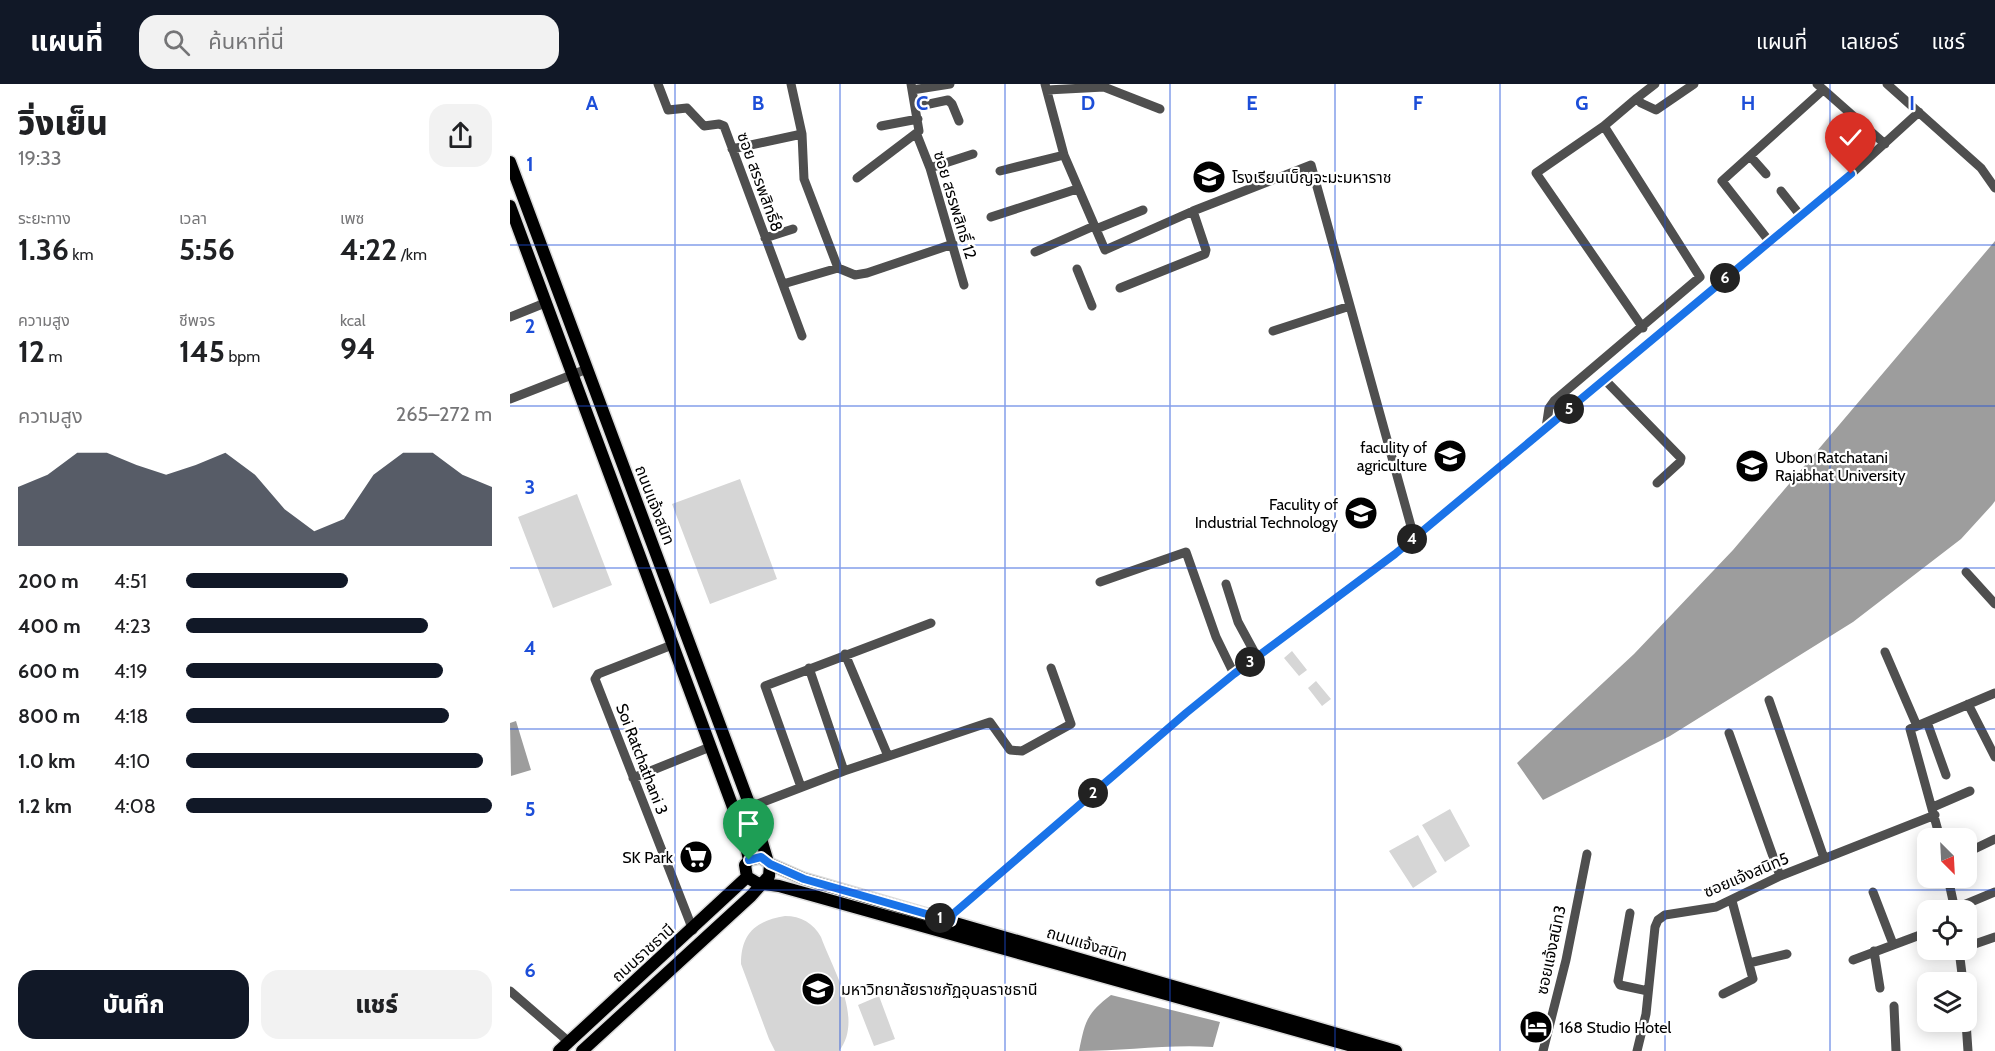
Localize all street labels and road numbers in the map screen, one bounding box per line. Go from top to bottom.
street label: ซอย สรรพสิทธิ์8 [733,130,787,234]
street label: ซอย สรรพสิทธิ์ 12 [930,149,980,261]
street label: ถนนแจ้งสนิท [631,463,679,547]
street label: Soi Ratchathani 3 [612,701,672,817]
street label: ซอยแจ้งสนิท5 [1701,849,1791,901]
street label: ซอยแจ้งสนิท3 [1532,904,1570,996]
street label: ถนนราชธานี [608,920,678,986]
street label: ถนนแจ้งสนิท [1044,923,1130,965]

